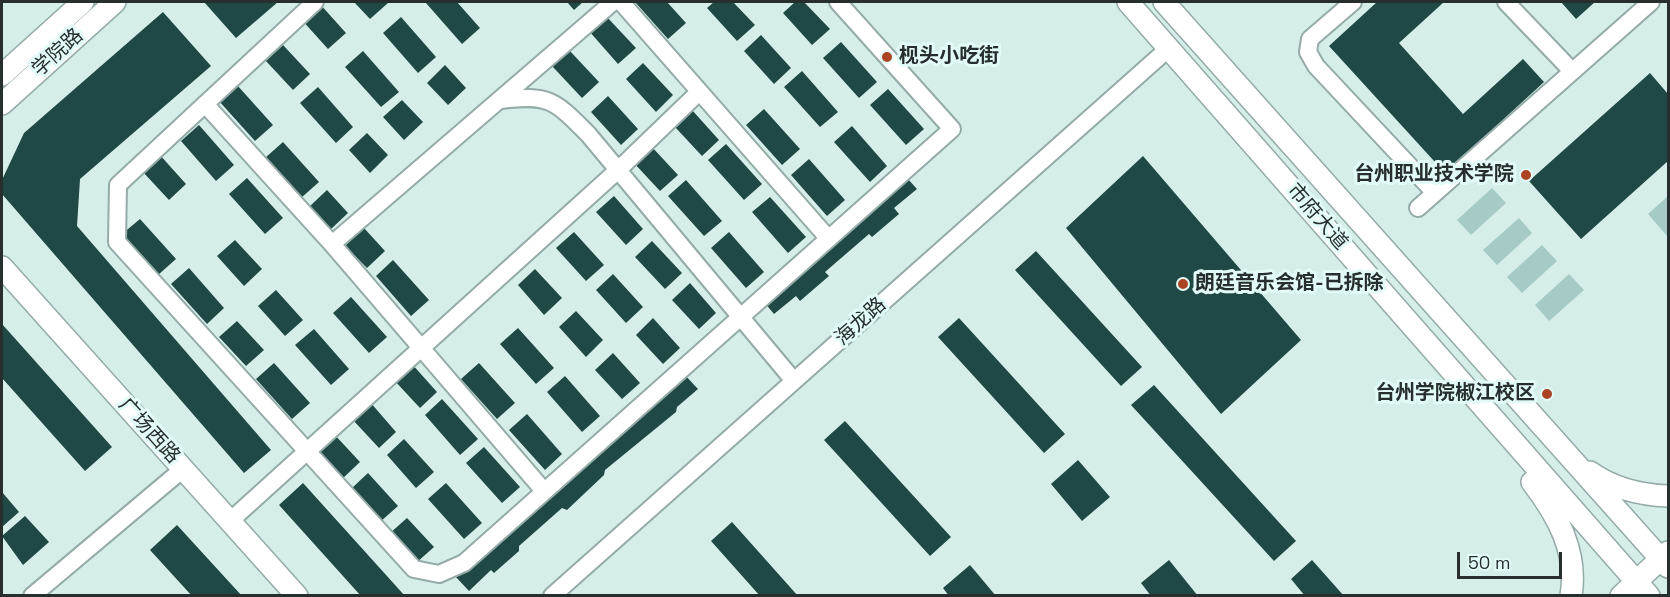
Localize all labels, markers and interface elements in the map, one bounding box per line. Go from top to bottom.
street label: 学院路 [28,24,88,82]
place label: 枧头小吃街 [899,45,999,69]
marker: 枧头小吃街 [880,50,894,64]
place label: 台州职业技术学院 [1354,163,1514,187]
marker: 台州职业技术学院 [1519,168,1533,182]
street label: 市府大道 [1282,179,1352,255]
place label: 朗廷音乐会馆-已拆除 [1195,272,1384,296]
marker: 朗廷音乐会馆-已拆除 [1176,277,1190,291]
street label: 海龙路 [831,293,891,351]
place label: 台州学院椒江校区 [1375,382,1535,406]
marker: 台州学院椒江校区 [1540,387,1554,401]
street label: 广场西路 [113,393,185,469]
scale bar [1460,540,1565,578]
text: 50 m [1468,551,1510,574]

